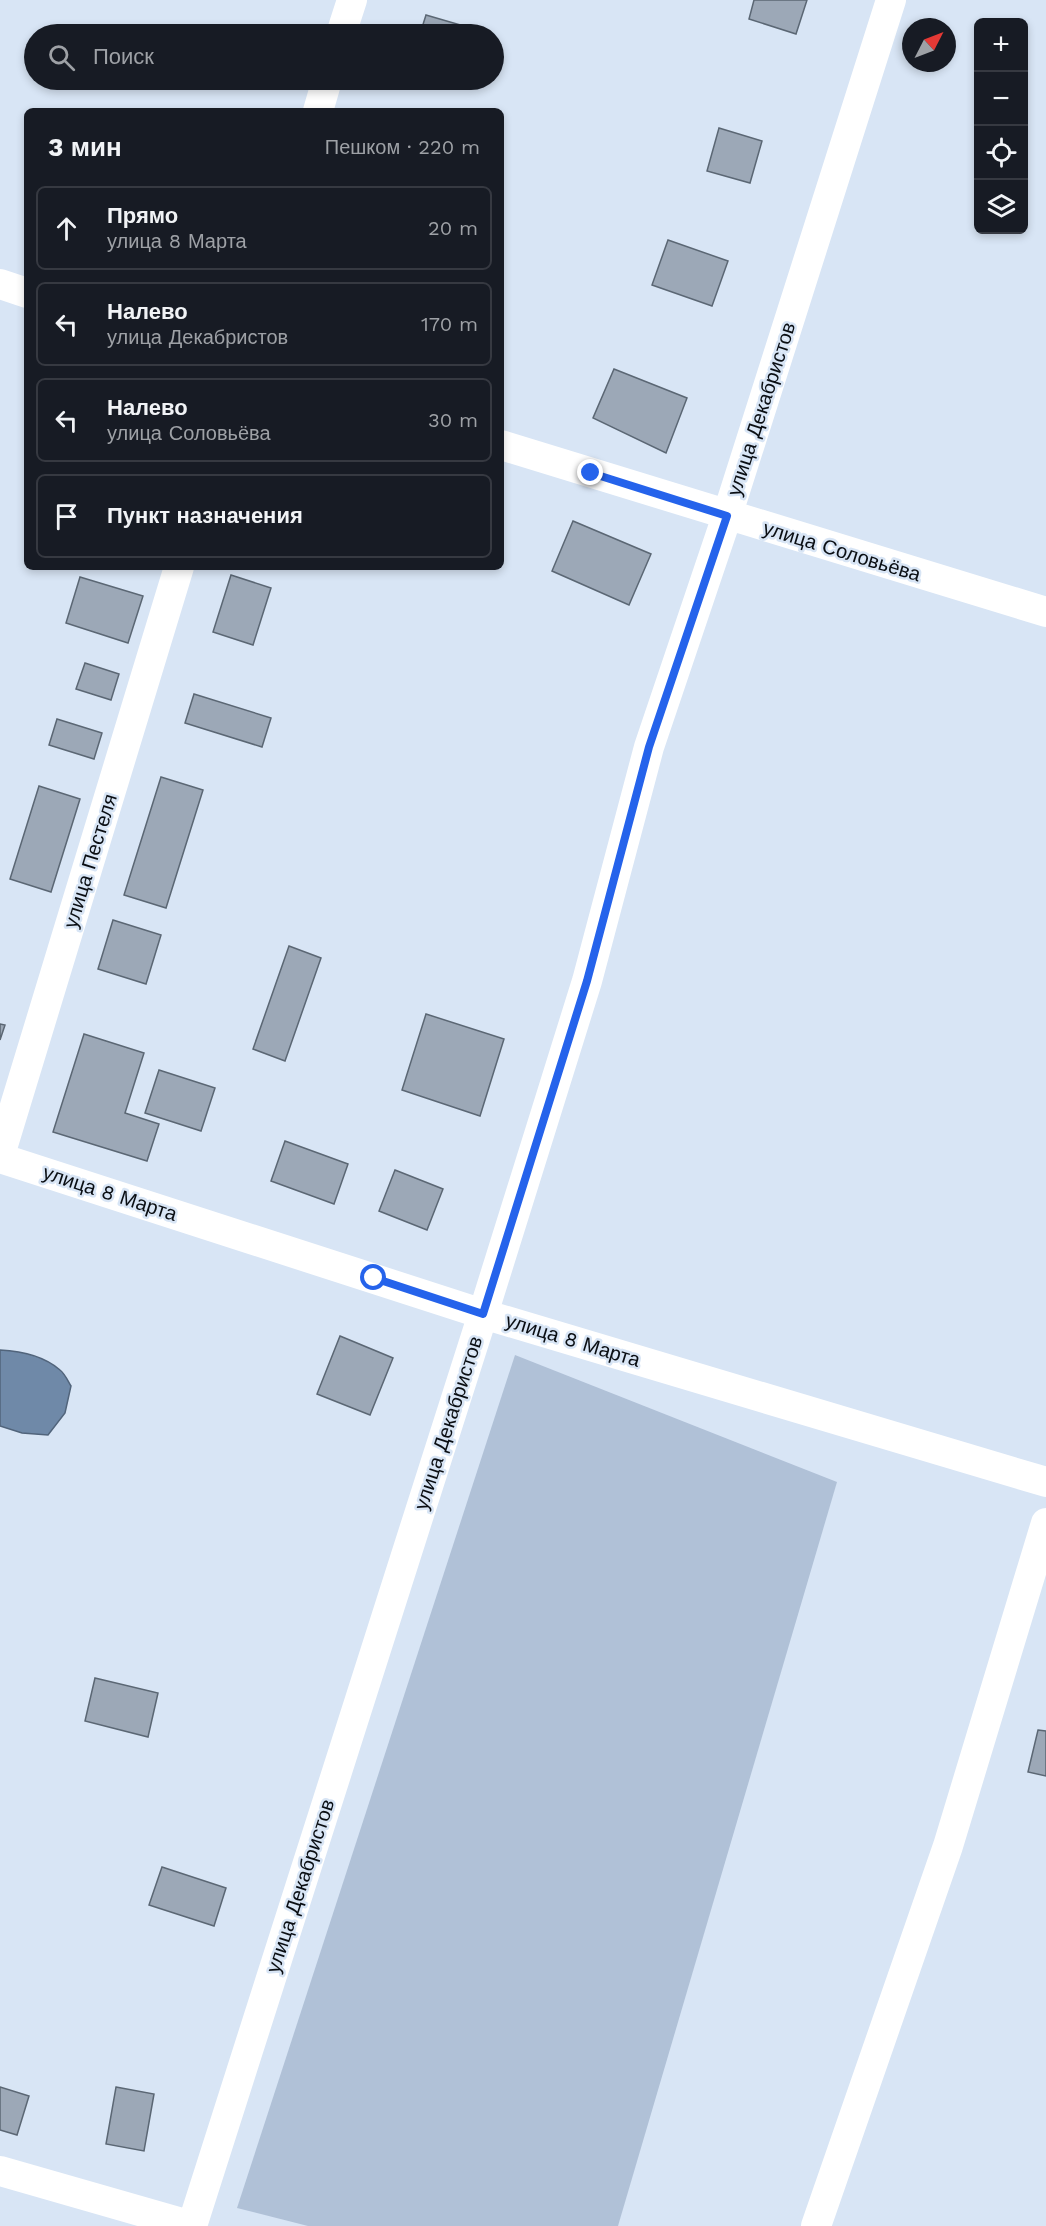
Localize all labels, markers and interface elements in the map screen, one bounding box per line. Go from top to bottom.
north arrow [902,18,956,72]
map controls [974,18,1028,234]
button: + [974,18,1028,72]
search box [24,24,504,90]
icon: search [45,41,78,74]
text: Поиск [93,44,154,69]
button: − [974,72,1028,126]
button: locate [974,126,1028,180]
text: 3 мин [48,132,122,162]
text: Пешком · 220 m [325,135,480,159]
button: layers [974,180,1028,234]
text: Прямо [107,203,178,228]
icon: ahead [50,212,83,245]
text: 20 m [428,216,478,240]
text: улица 8 Марта [107,229,247,253]
text: Налево [107,299,188,324]
icon: left [50,308,83,341]
text: 170 m [421,312,478,336]
street label: улица Декабристов [722,319,800,499]
text: улица Декабристов [107,325,288,349]
text: Налево [107,395,188,420]
icon: left [50,404,83,437]
text: 30 m [428,408,478,432]
text: улица Соловьёва [107,421,271,445]
route end [577,459,603,485]
icon: arrive [50,500,83,533]
text: Пункт назначения [107,503,303,528]
street label: улица Соловьёва [760,516,925,587]
street label: улица Пестеля [58,791,122,931]
street label: улица 8 Марта [40,1160,181,1226]
route start [360,1264,386,1290]
street label: улица 8 Марта [503,1308,644,1372]
street label: улица Декабристов [409,1333,487,1513]
street label: улица Декабристов [261,1796,339,1976]

